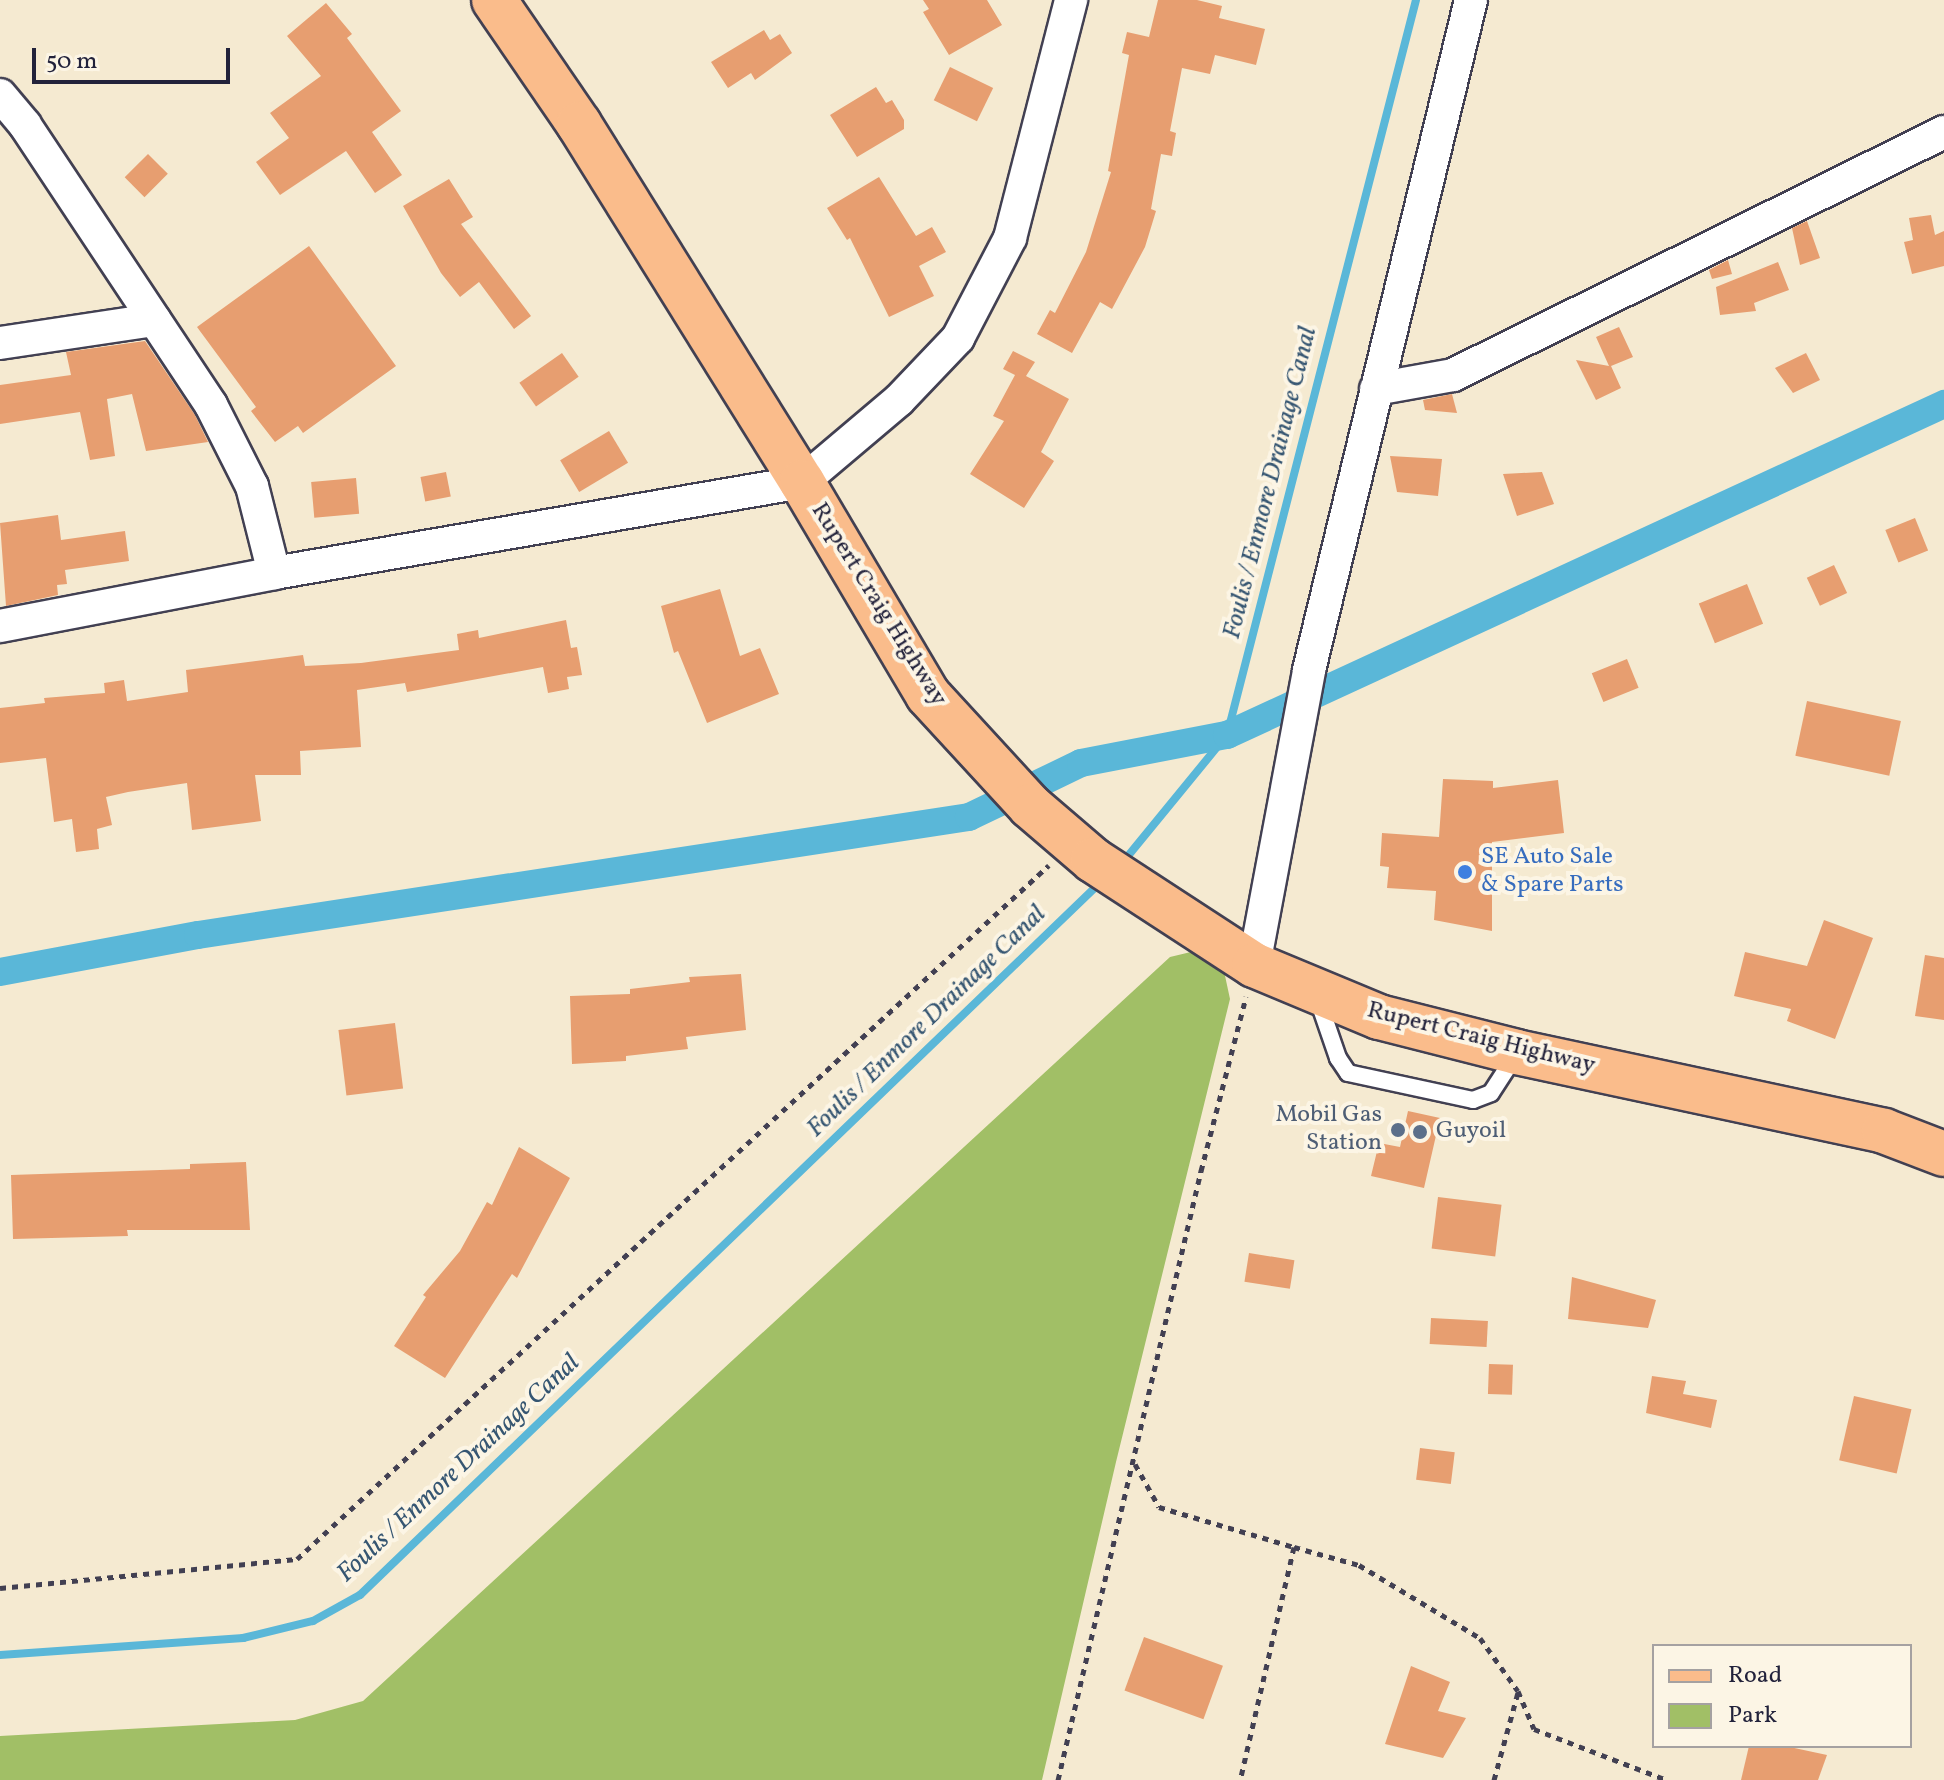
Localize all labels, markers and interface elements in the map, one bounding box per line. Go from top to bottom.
scale bar [36,32,234,82]
text: 50 m [46,45,98,79]
water label: Foulis / Enmore Drainage Canal [1217,324,1325,642]
street label: Rupert Craig Highway [804,498,952,712]
place label: SE Auto Sale & Spare Parts [1481,844,1623,900]
marker: SE Auto Sale & Spare Parts [1456,863,1474,881]
water label: Foulis / Enmore Drainage Canal [801,899,1053,1145]
street label: Rupert Craig Highway [1364,997,1598,1081]
place label: Mobil Gas Station [1276,1102,1382,1158]
place label: Guyoil [1436,1118,1506,1146]
marker: Mobil Gas Station [1389,1121,1407,1139]
marker: Guyoil [1411,1123,1429,1141]
water label: Foulis / Enmore Drainage Canal [331,1348,587,1590]
legend [1652,1644,1912,1748]
text: Road [1728,1659,1782,1693]
text: Park [1728,1699,1777,1733]

